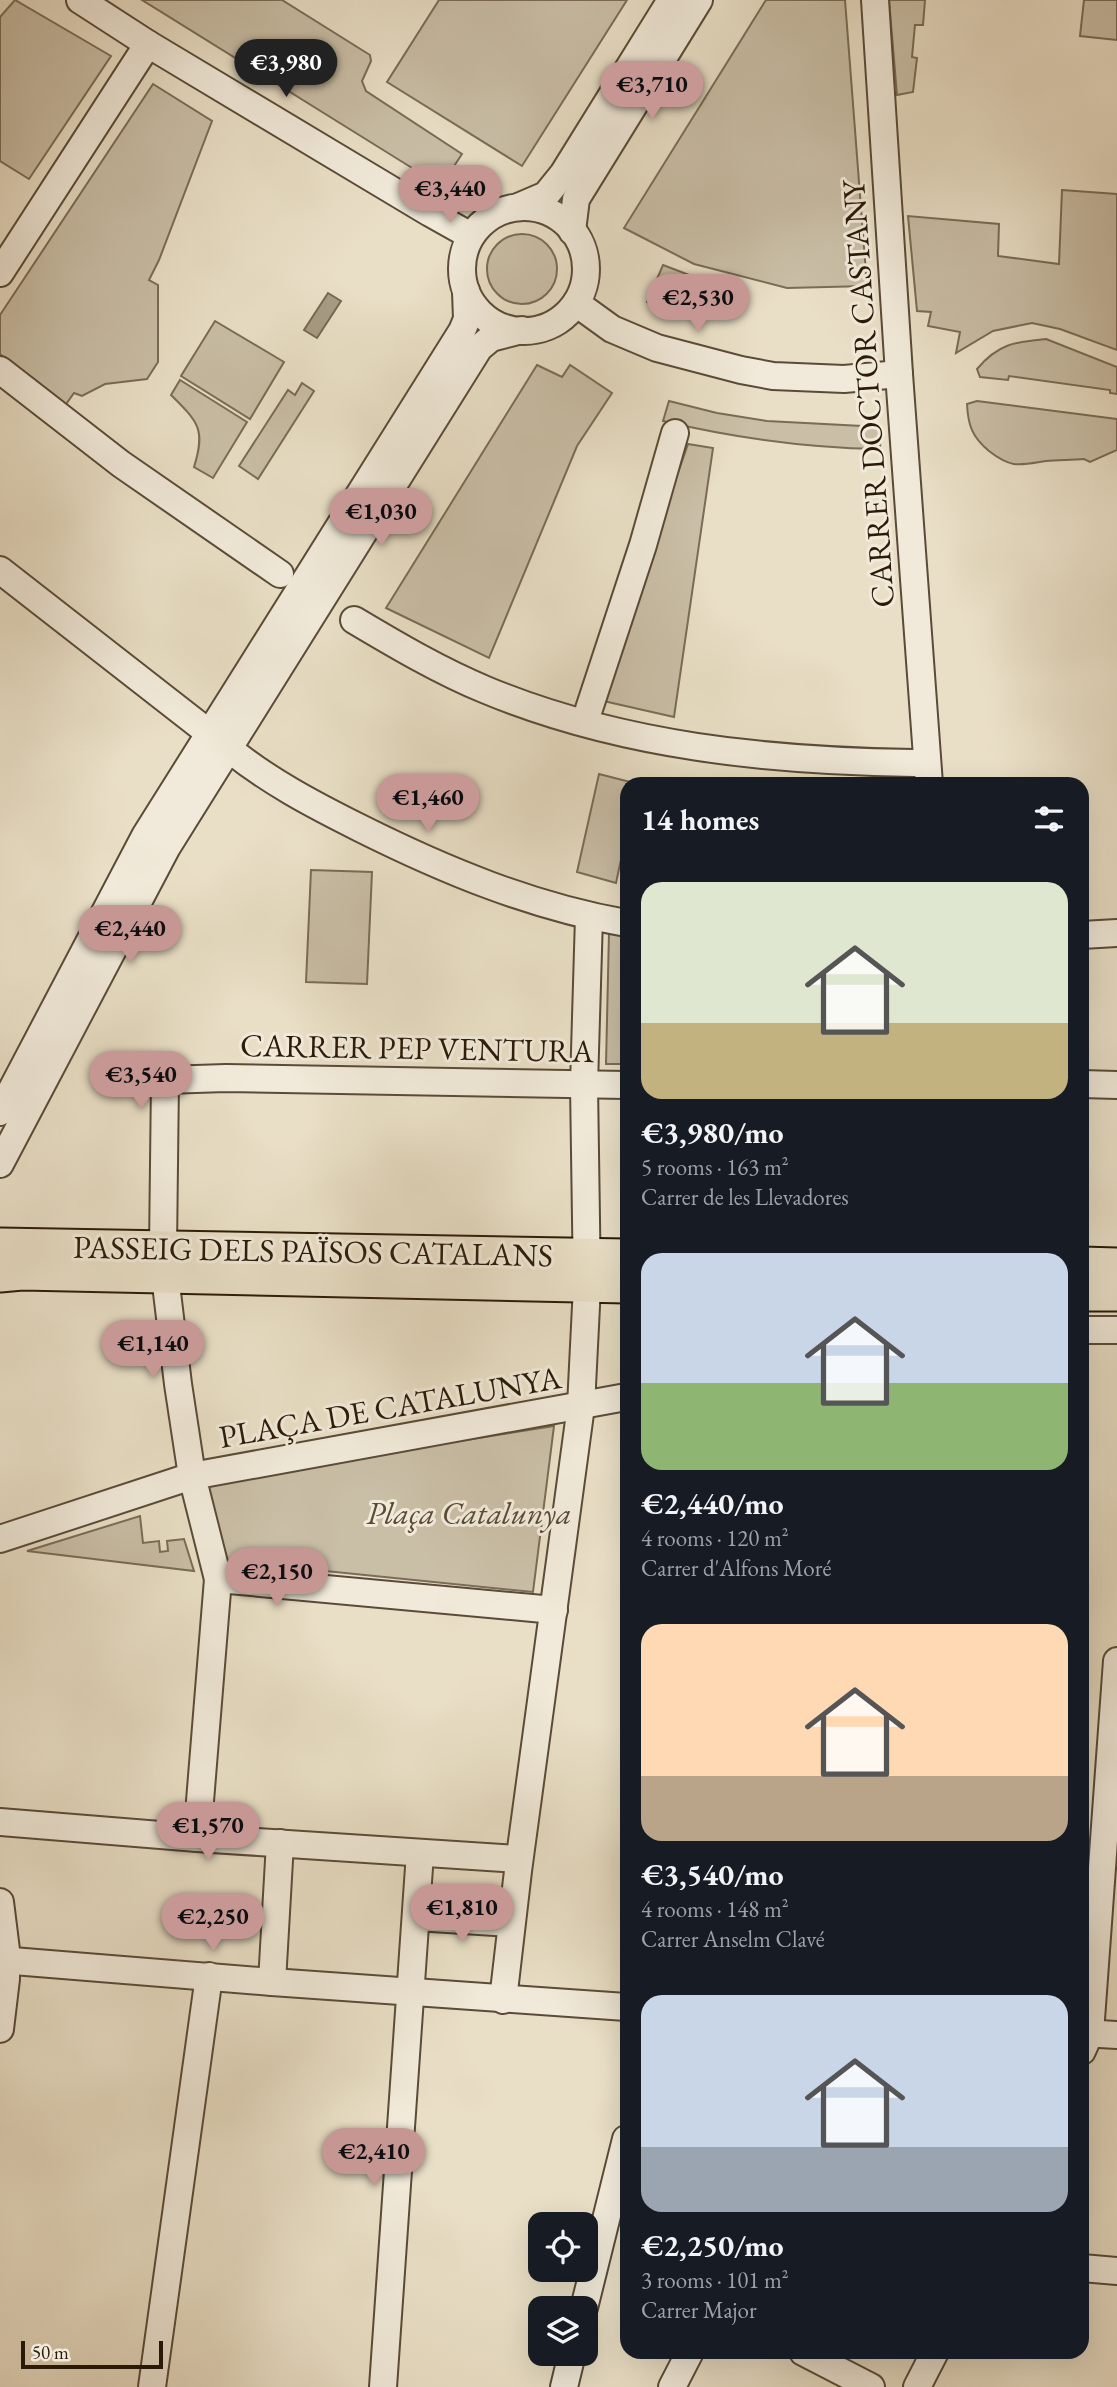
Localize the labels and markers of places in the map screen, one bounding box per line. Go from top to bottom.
pin: €3,980 [229,40,343,99]
pin: €3,710 [595,61,709,121]
pin: €3,440 [393,166,507,225]
pin: €2,530 [641,274,755,334]
pin: €1,030 [324,489,438,548]
pin: €1,460 [371,774,485,834]
pin: €2,440 [73,906,187,965]
pin: €3,540 [84,1052,198,1111]
pin: €1,140 [96,1320,210,1380]
pin: €2,150 [220,1548,334,1608]
pin: €1,570 [151,1802,265,1862]
pin: €1,810 [405,1884,519,1944]
pin: €2,250 [156,1894,270,1953]
pin: €2,410 [317,2128,431,2188]

